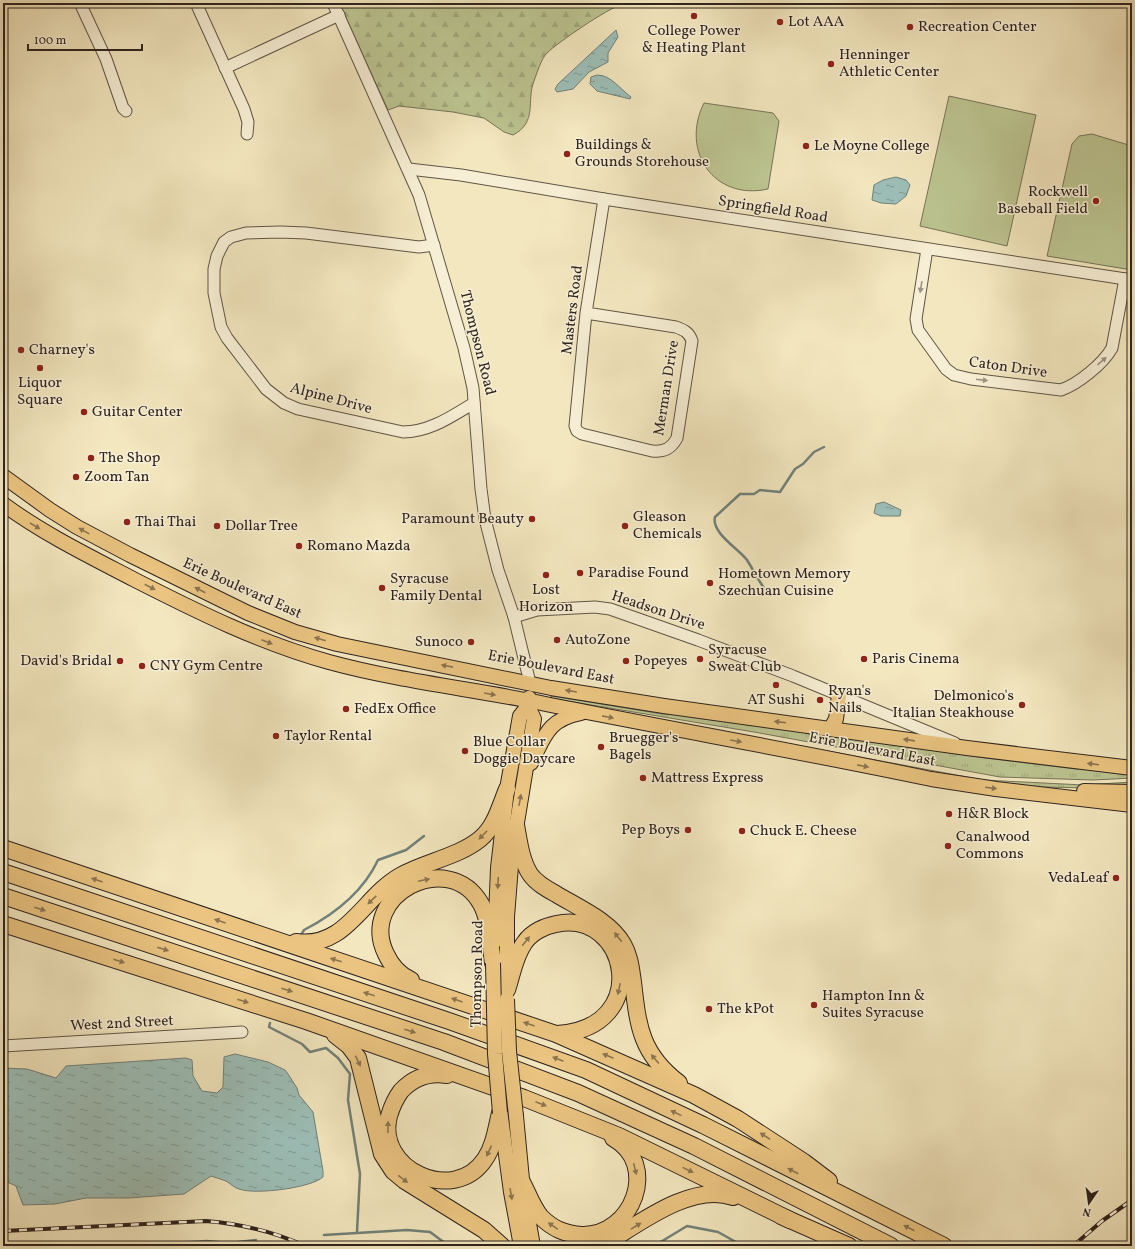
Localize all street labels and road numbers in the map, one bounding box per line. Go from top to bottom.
street label: Springfield Road [717,191,829,229]
street label: Masters Road [557,264,589,356]
street label: Thompson Road [454,288,500,398]
street label: Merman Drive [649,339,685,437]
street label: Caton Drive [968,352,1048,384]
street label: Alpine Drive [288,378,374,420]
street label: Erie Boulevard East [179,553,305,625]
street label: Headson Drive [608,586,708,636]
street label: Erie Boulevard East [486,645,616,691]
street label: Erie Boulevard East [807,727,937,773]
street label: Thompson Road [467,920,489,1028]
street label: West 2nd Street [70,1011,174,1037]

